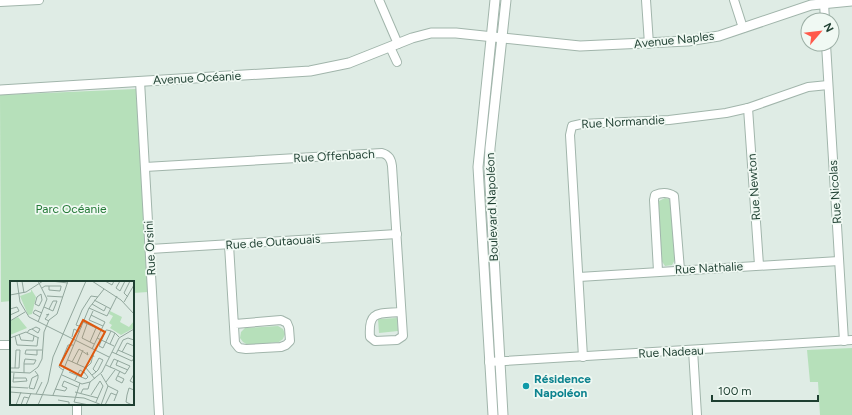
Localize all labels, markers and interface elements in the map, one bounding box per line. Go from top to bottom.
north arrow [800,12,840,52]
text: N [821,21,836,34]
street label: Avenue Naples [633,29,715,51]
street label: Avenue Océanie [153,69,242,87]
street label: Rue Normandie [581,113,665,131]
street label: Rue Offenbach [293,147,375,165]
street label: Boulevard Napoléon [483,152,501,262]
street label: Rue Newton [745,153,763,221]
street label: Rue Nicolas [826,159,844,224]
park label: Parc Océanie [36,202,107,216]
street label: Rue Orsini [142,220,158,276]
street label: Rue de Outaouais [225,232,321,252]
street label: Rue Nathalie [674,259,744,277]
inset map [10,281,134,405]
street label: Rue Nadeau [638,343,704,361]
place label: Résidence Napoléon [534,372,591,400]
scale bar [712,377,818,403]
marker: Résidence Napoléon [521,381,531,391]
text: 100 m [718,384,752,398]

